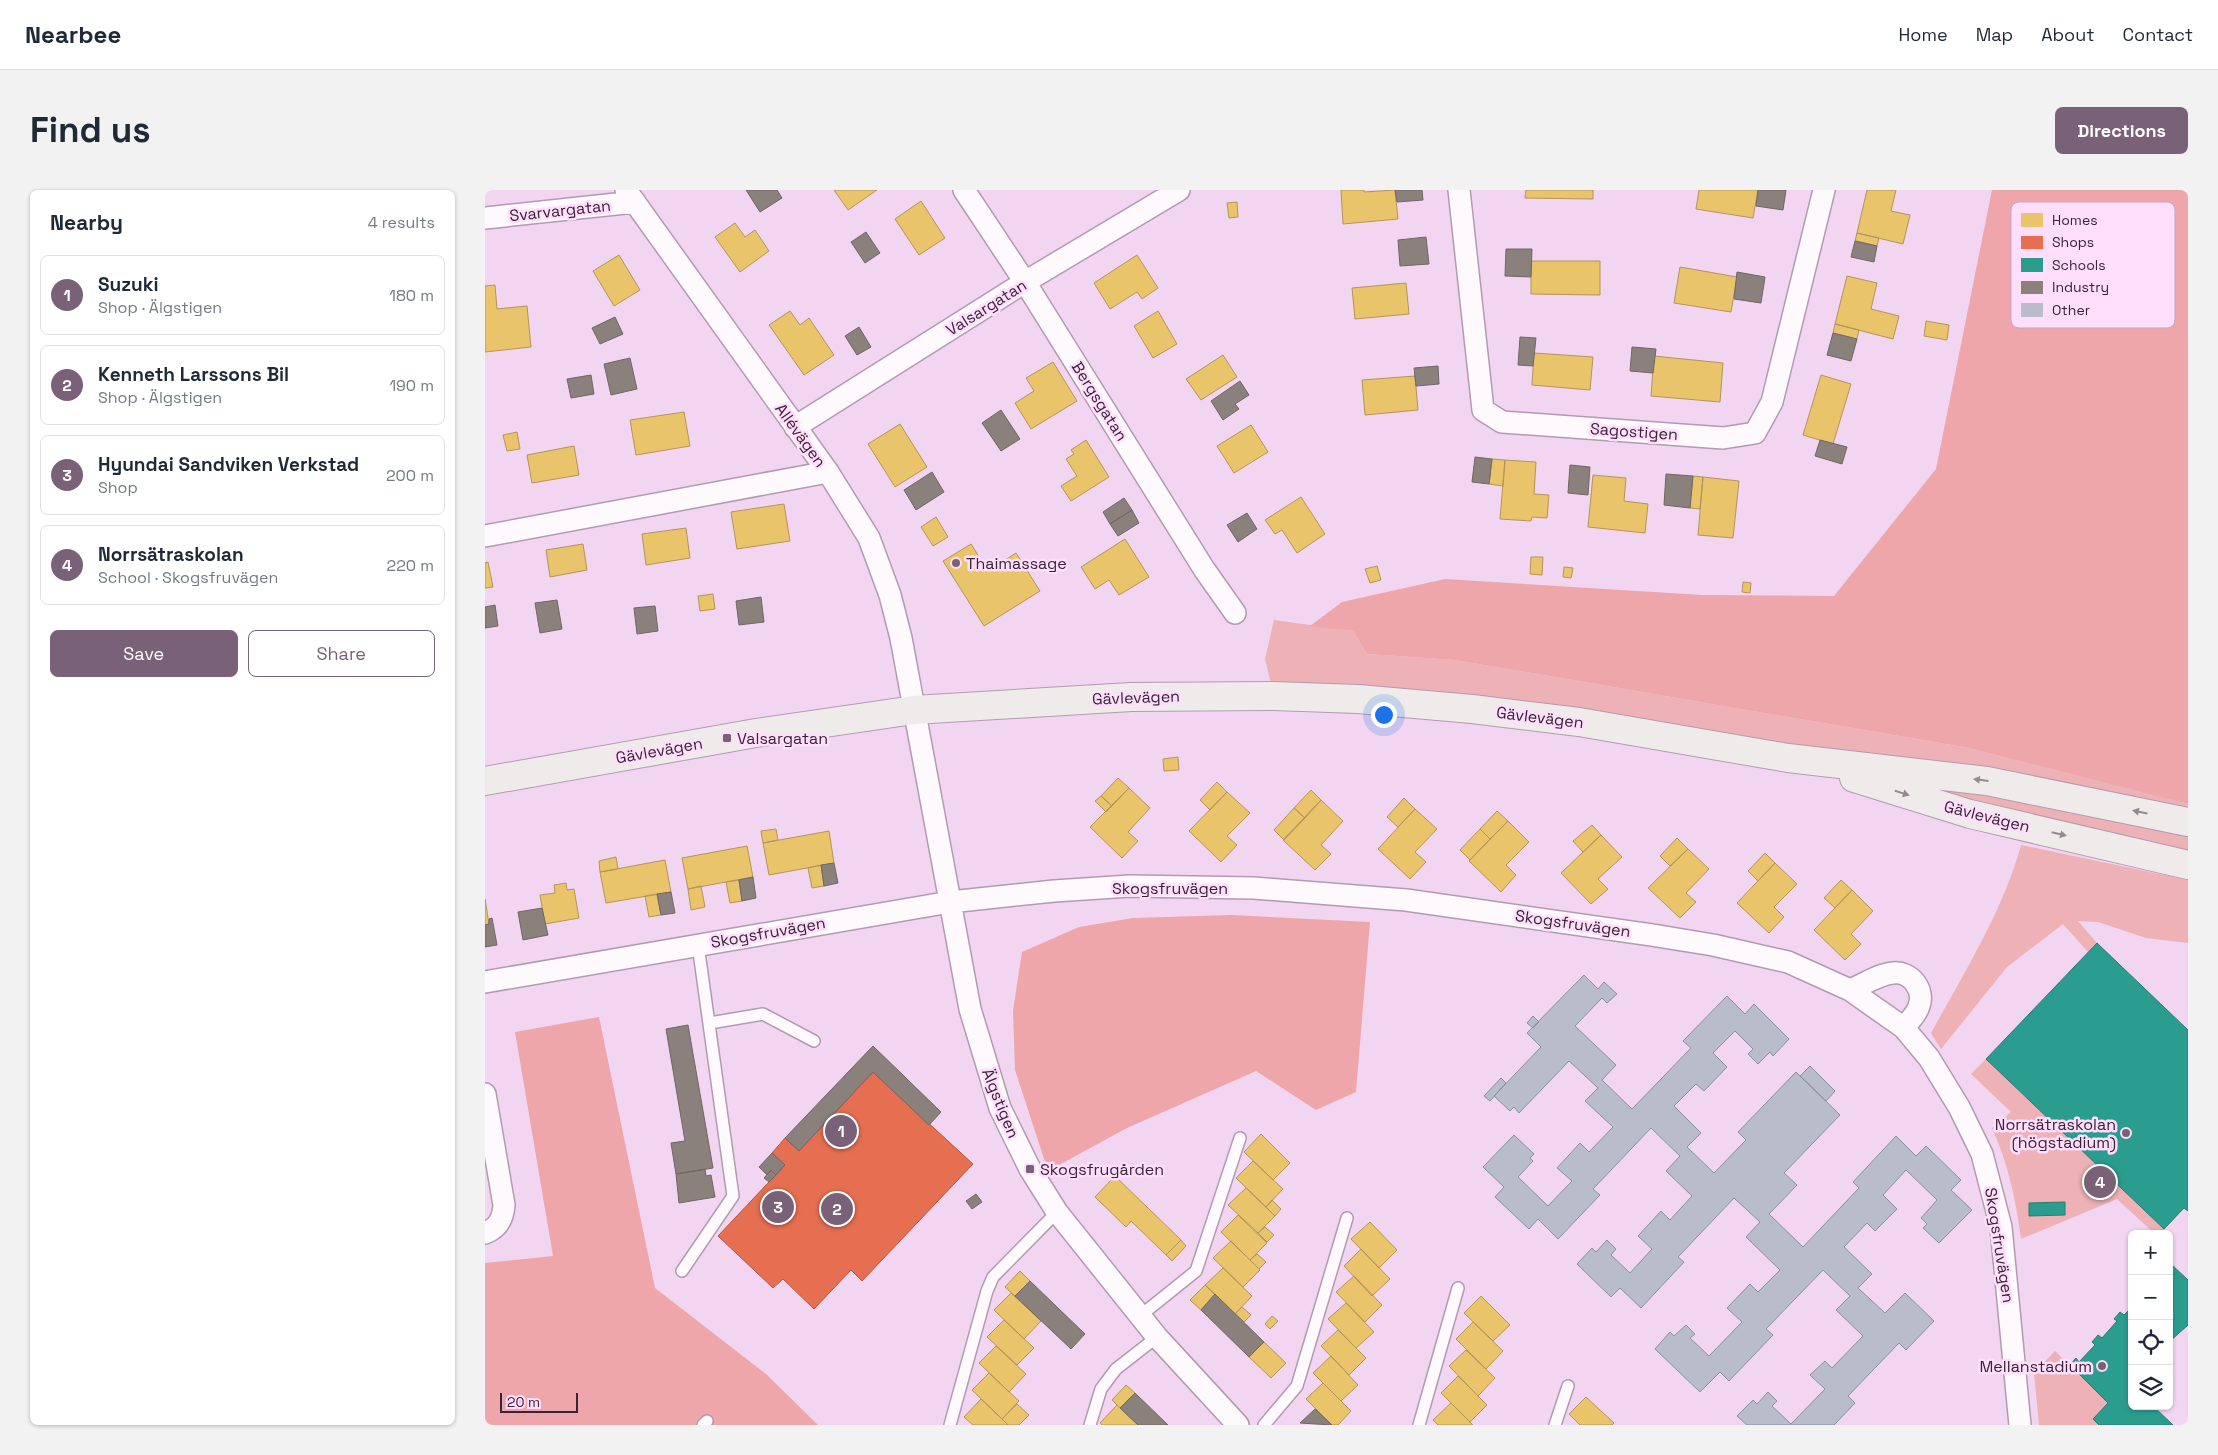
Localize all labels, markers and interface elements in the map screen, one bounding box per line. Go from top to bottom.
text: Nearbee [25,19,121,50]
text: Home [1899,23,1948,46]
text: Map [1976,23,2013,46]
text: About [2041,23,2095,46]
text: Contact [2123,23,2193,46]
button: Directions [2055,107,2188,154]
text: Find us [30,108,151,152]
street label: Svarvargatan [508,195,612,226]
legend [2011,202,2175,328]
text: Nearby [50,209,123,236]
text: Homes [2052,211,2098,229]
text: 4 results [368,212,435,233]
text: Shops [2052,233,2094,251]
text: Schools [2052,256,2106,274]
text: Suzuki [98,272,159,297]
street label: Valsargatan [942,274,1030,340]
text: Industry [2052,278,2109,296]
text: 1 [63,285,71,306]
text: 180 m [389,285,434,306]
text: Shop · Älgstigen [98,297,222,318]
text: Other [2052,301,2090,319]
street label: Bergsgatan [1067,358,1132,445]
text: Kenneth Larssons Bil [98,362,289,387]
text: 2 [62,375,72,396]
text: 190 m [389,375,434,396]
text: Shop · Älgstigen [98,387,222,408]
street label: Allévägen [770,399,831,471]
street label: Sagostigen [1589,418,1679,445]
text: Hyundai Sandviken Verkstad [98,452,359,477]
text: 3 [62,465,72,486]
text: 200 m [386,465,434,486]
text: Shop [98,477,138,498]
text: Norrsätraskolan [98,542,244,567]
place label: Thaimassage [966,553,1067,574]
text: 4 [62,555,72,576]
text: 220 m [387,555,434,576]
marker: Thaimassage [950,557,962,569]
text: School · Skogsfruvägen [98,567,278,588]
button: Save [50,630,238,677]
button: Share [248,630,435,677]
street label: Gävlevägen [1092,685,1180,710]
your location [1371,702,1397,728]
street label: Gävlevägen [1495,702,1585,733]
place label: Valsargatan [737,728,828,749]
marker: Valsargatan [721,732,733,744]
street label: Gävlevägen [614,733,704,768]
one-way arrow [1973,776,1989,784]
one-way arrow [1895,789,1910,797]
street label: Gävlevägen [1942,796,2032,837]
one-way arrow [2133,808,2148,816]
one-way arrow [2051,830,2066,838]
street label: Skogsfruvägen [1112,878,1228,899]
street label: Skogsfruvägen [1514,905,1632,942]
street label: Skogsfruvägen [709,912,827,953]
street label: Älgstigen [977,1065,1024,1141]
pin: 1 [825,1112,857,1150]
place label: Norrsätraskolan (högstadium) [1995,1114,2116,1153]
marker: Norrsätraskolan (högstadium) [2120,1127,2132,1139]
place label: Skogsfrugården [1040,1159,1164,1180]
marker: Skogsfrugården [1024,1163,1036,1175]
pin: 4 [2084,1163,2116,1201]
street label: Skogsfruvägen [1980,1186,2019,1304]
pin: 3 [762,1188,794,1226]
pin: 2 [821,1190,853,1228]
map controls [2128,1230,2173,1410]
button: + [2128,1230,2173,1275]
button: − [2128,1275,2173,1320]
button: locate [2128,1320,2173,1365]
place label: Mellanstadium [1980,1356,2092,1377]
marker: Mellanstadium [2096,1360,2108,1372]
button: layers [2128,1365,2173,1410]
scale bar [500,1390,577,1413]
text: 20 m [507,1393,540,1411]

